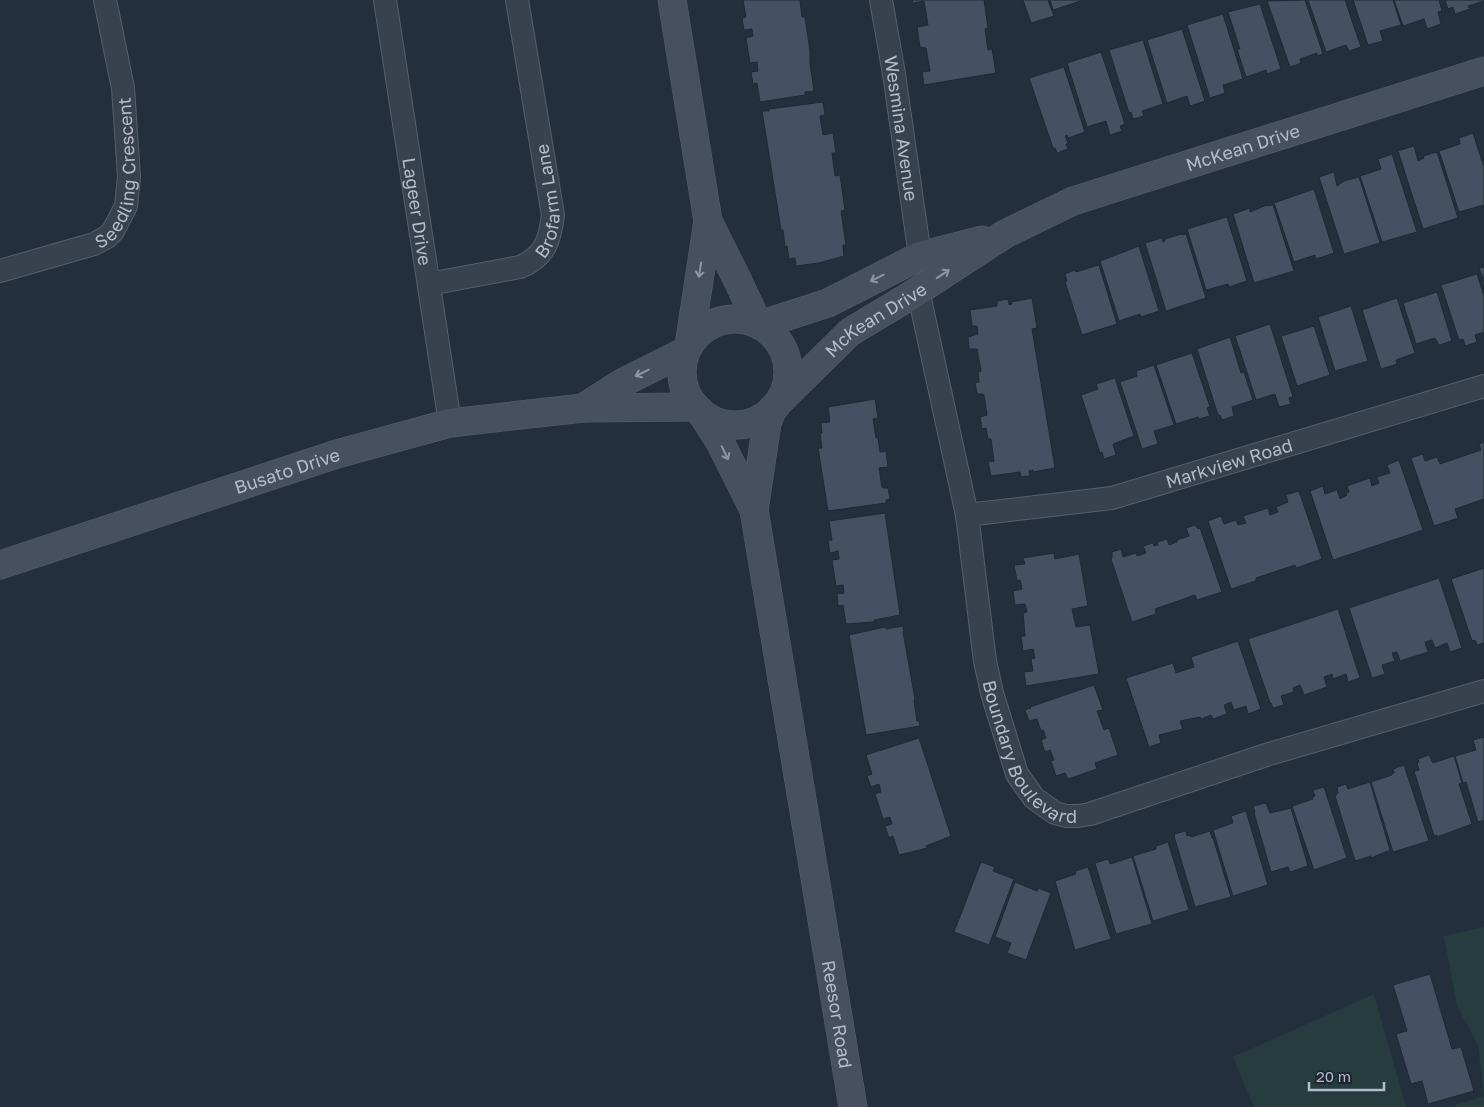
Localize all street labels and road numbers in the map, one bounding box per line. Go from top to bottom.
street label: Wesmina Avenue [880,54,923,202]
street label: Seedling Crescent [91,97,140,253]
street label: McKean Drive [1183,119,1303,176]
street label: Brofarm Lane [530,143,564,262]
street label: Lageer Drive [398,156,437,267]
street label: McKean Drive [820,277,930,362]
street label: Markview Road [1163,433,1295,492]
street label: Busato Drive [231,443,342,498]
street label: Boundary Boulevard [979,678,1077,827]
street label: Reesor Road [818,959,857,1070]

